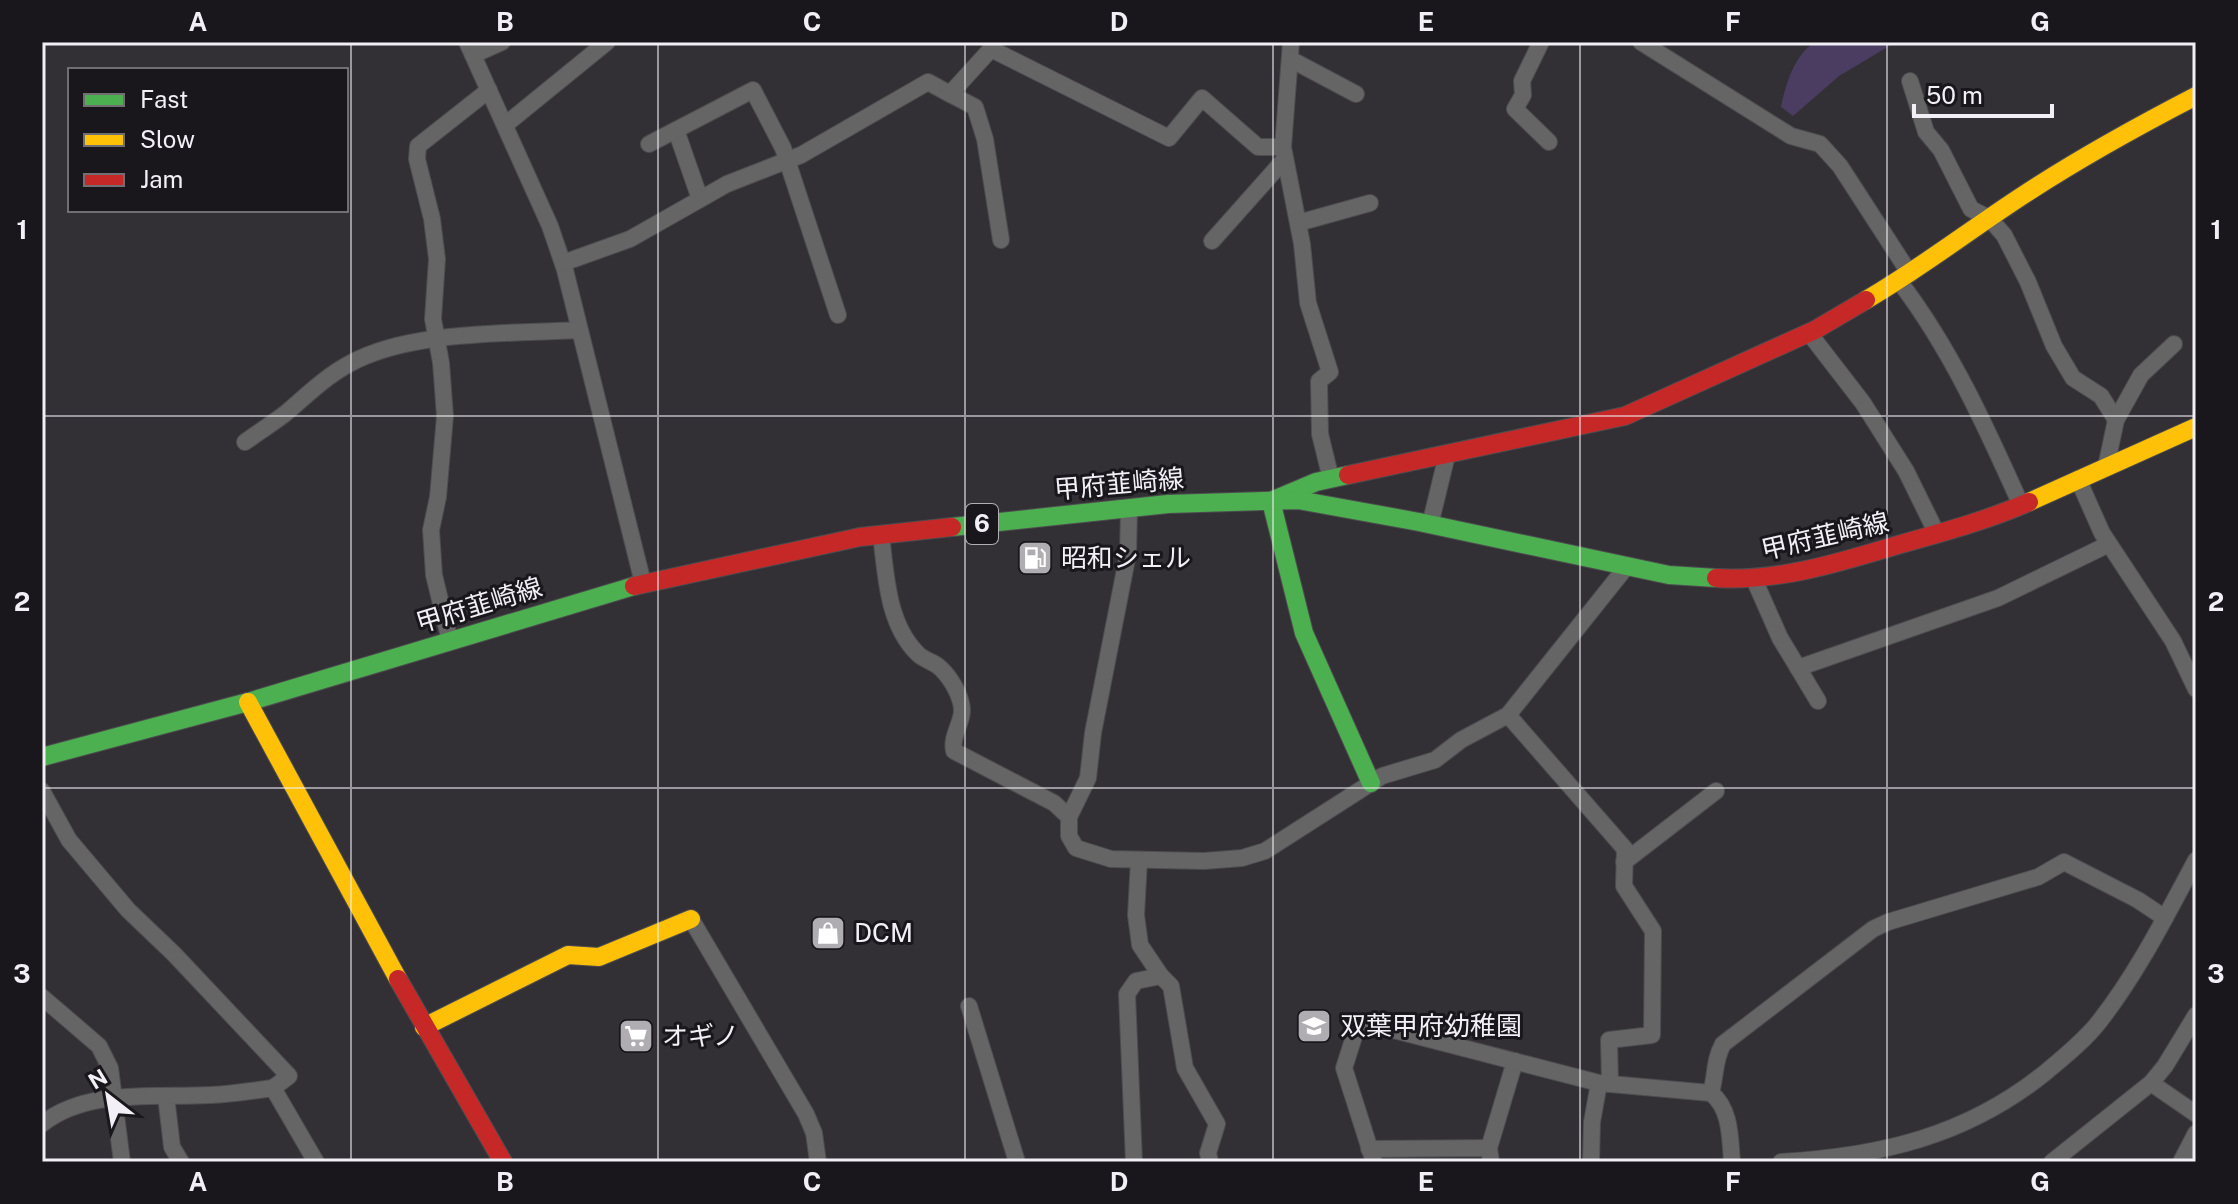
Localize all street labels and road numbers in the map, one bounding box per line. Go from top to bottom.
street label: 甲府韮崎線 [1053,462,1185,505]
road number: 6 [966,504,998,544]
street label: 甲府韮崎線 [1758,506,1892,565]
street label: 甲府韮崎線 [412,571,546,638]

